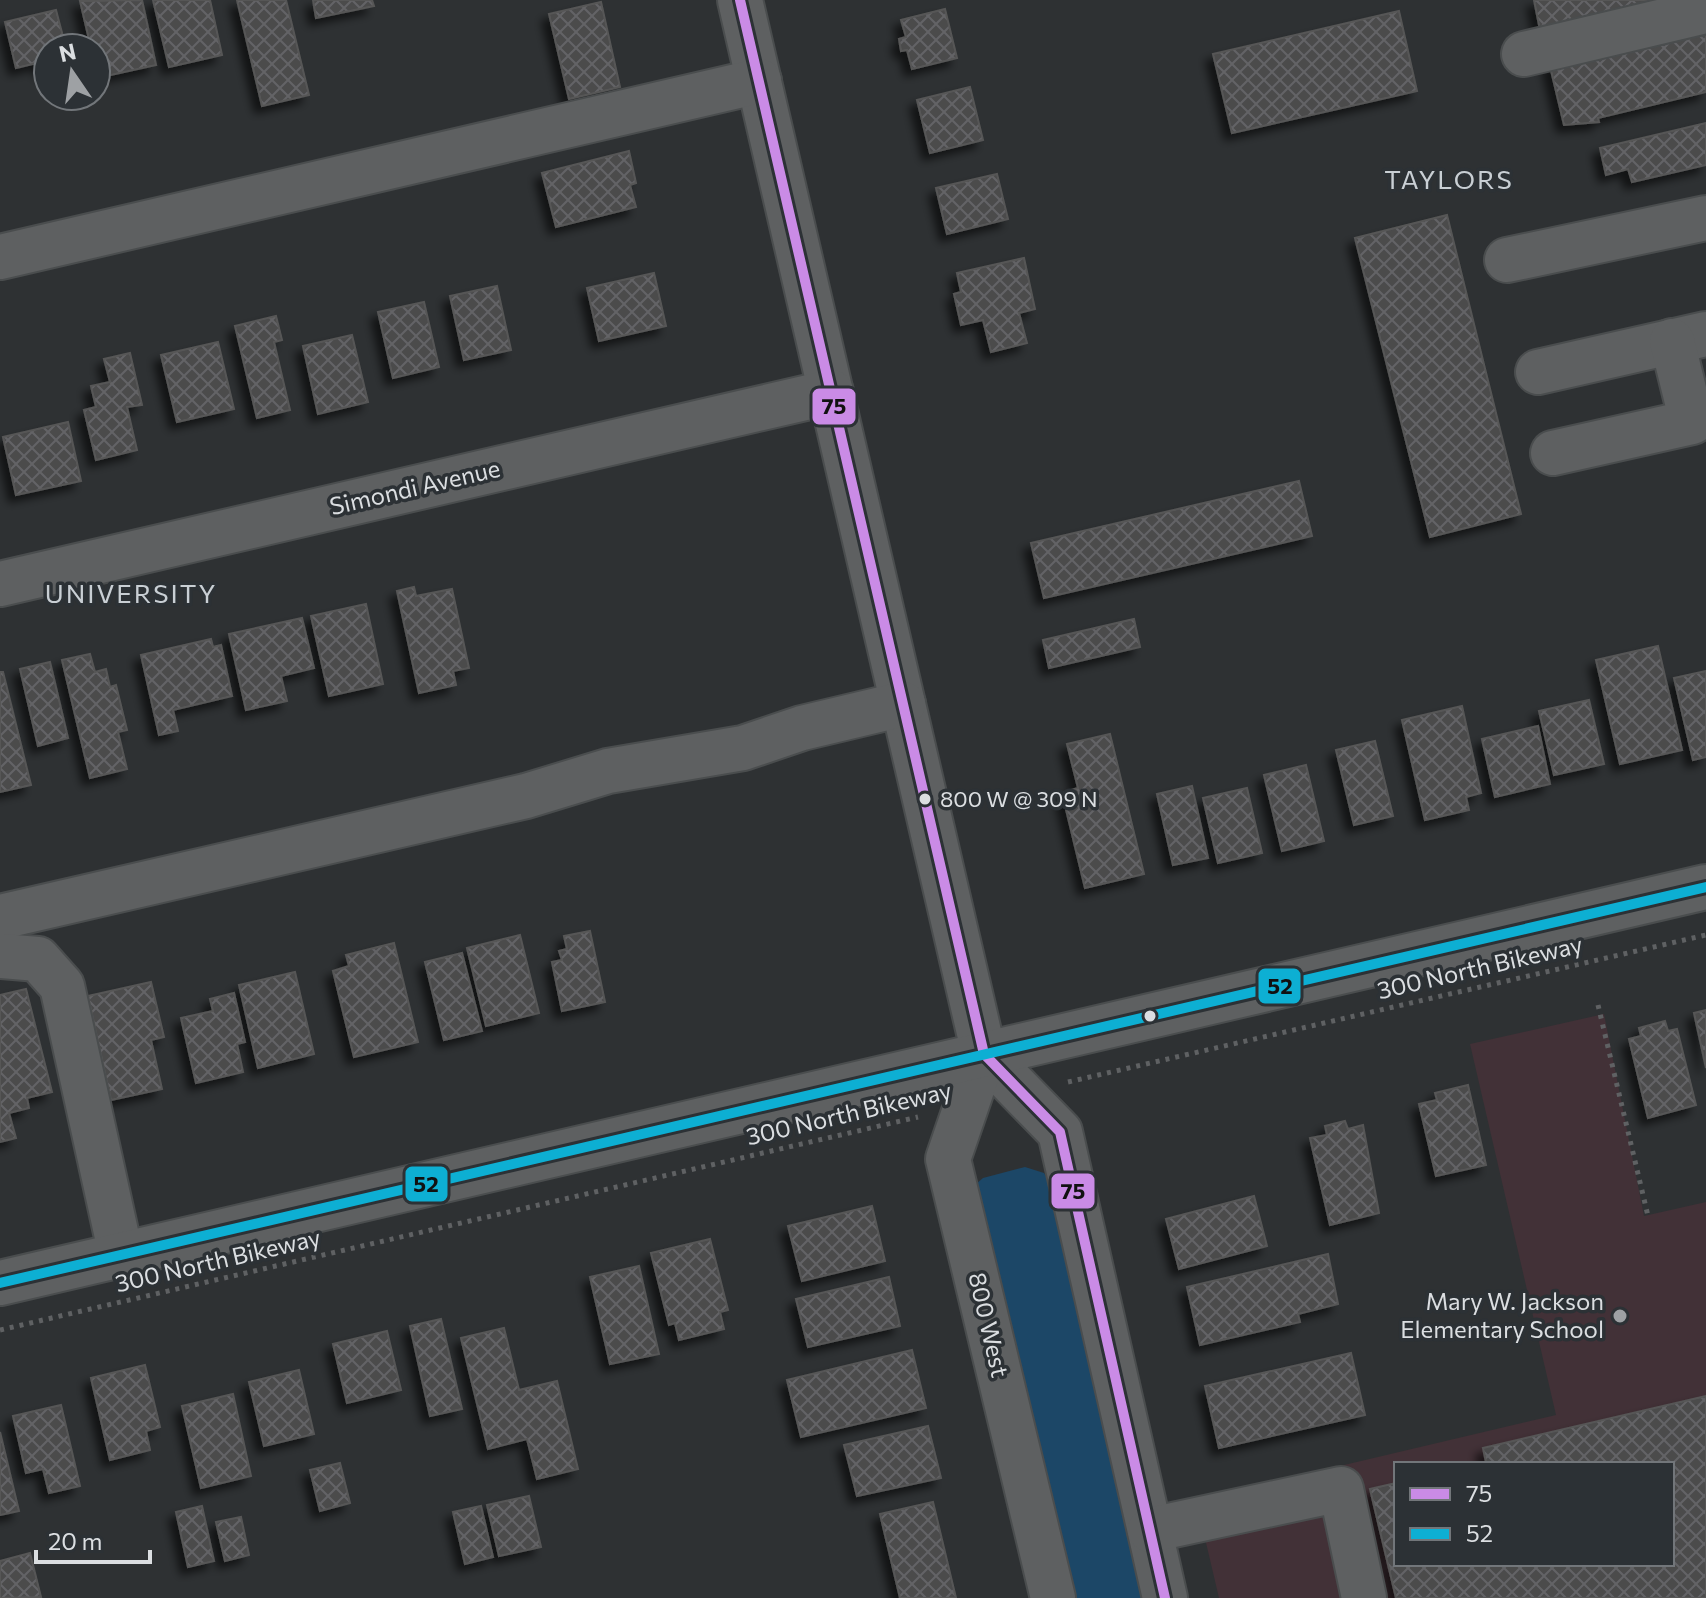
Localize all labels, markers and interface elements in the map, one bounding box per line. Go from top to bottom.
north arrow [32,32,112,112]
text: N [56,37,78,67]
district label: TAYLORS [1384,163,1514,194]
line badge: 75 [811,387,857,426]
text: 75 [822,392,846,419]
street label: Simondi Avenue [327,453,503,520]
district label: UNIVERSITY [45,577,217,608]
place label: 800 W @ 309 N [940,785,1098,812]
marker: 800 W @ 309 N [917,791,933,807]
street label: 300 North Bikeway [1374,929,1585,1004]
line badge: 52 [1257,967,1302,1005]
text: 52 [1267,972,1293,999]
unlabelled marker [1142,1008,1158,1024]
street label: 300 North Bikeway [743,1075,954,1150]
line badge: 52 [404,1165,449,1203]
text: 52 [413,1170,439,1197]
line badge: 75 [1050,1172,1096,1210]
text: 75 [1061,1177,1085,1204]
street label: 300 North Bikeway [112,1222,323,1297]
street label: 800 West [963,1269,1016,1380]
place label: Mary W. Jackson Elementary School [1400,1286,1604,1343]
marker: Mary W. Jackson Elementary School [1611,1307,1629,1325]
legend [1394,1462,1674,1566]
text: 75 [1466,1478,1492,1507]
scale bar [36,1514,150,1564]
text: 52 [1466,1518,1493,1547]
text: 20 m [48,1526,102,1555]

